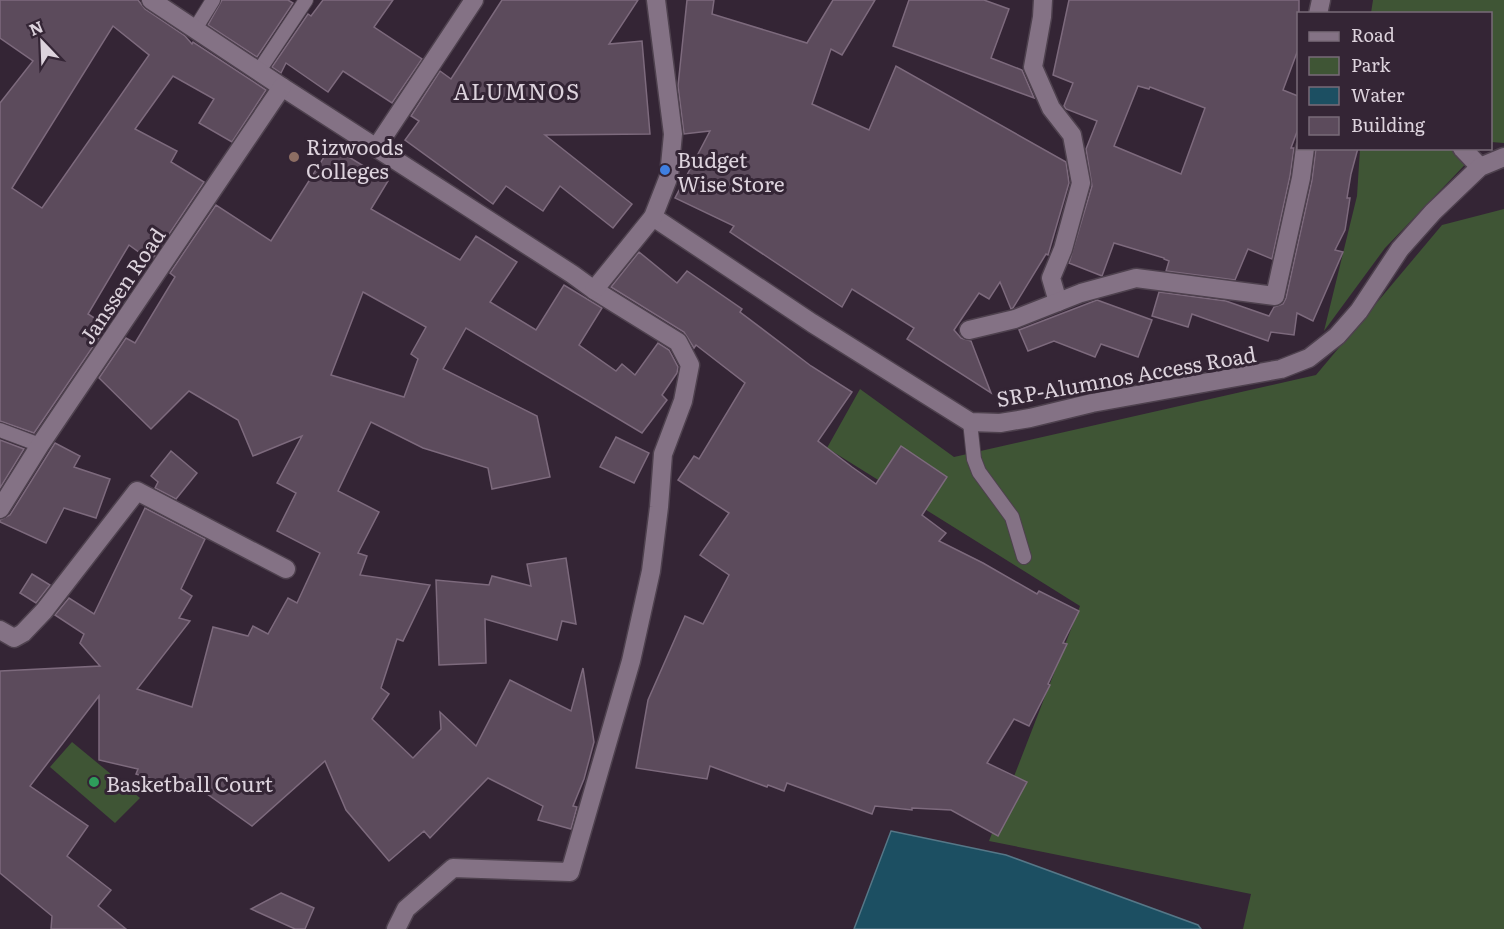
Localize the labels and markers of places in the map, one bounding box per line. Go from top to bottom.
place label: Rizwoods Colleges [306,130,403,185]
place label: Budget Wise Store [677,143,785,198]
marker: Rizwoods Colleges [287,150,301,164]
marker: Budget Wise Store [658,163,672,177]
place label: Basketball Court [106,767,274,798]
marker: Basketball Court [87,775,101,789]

